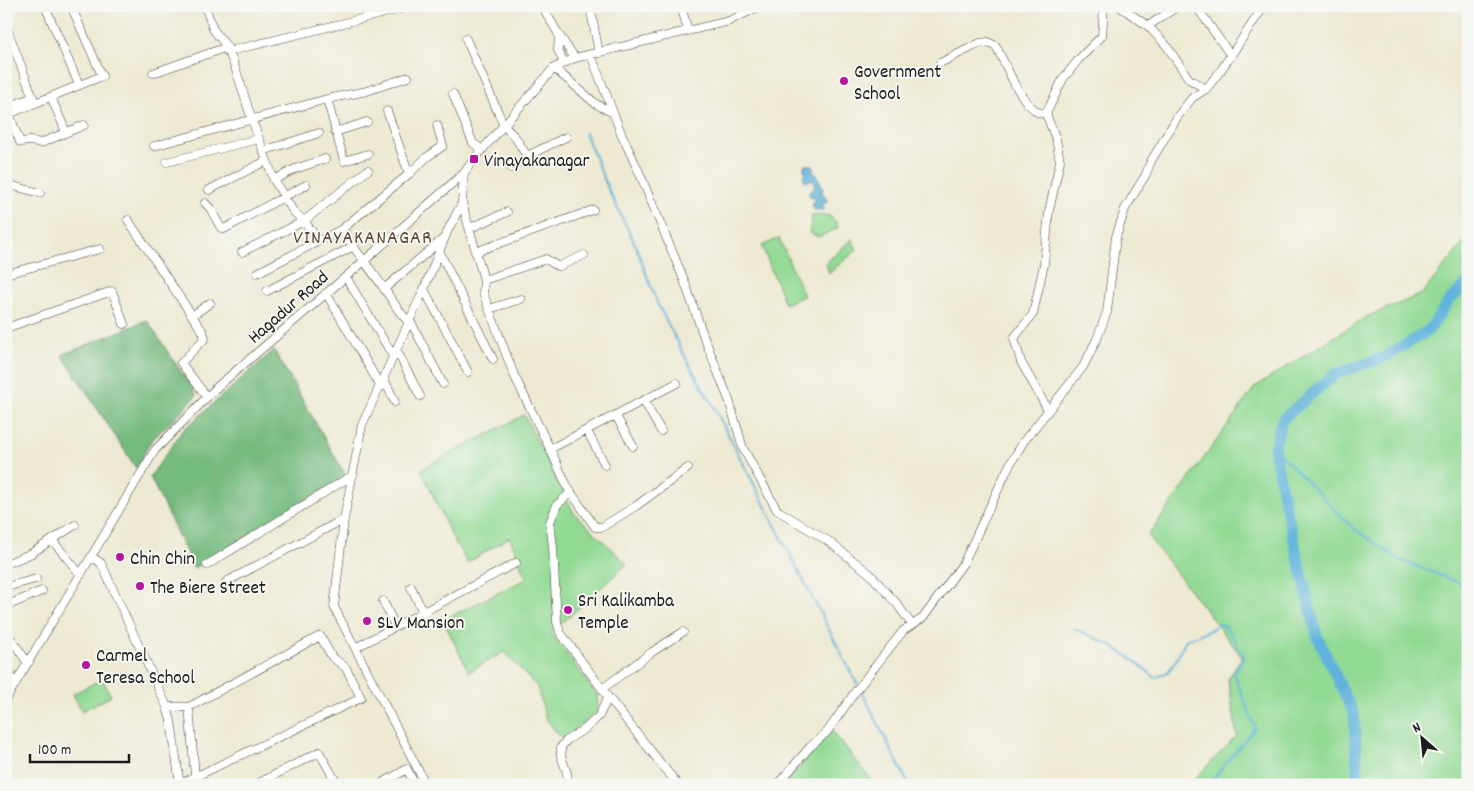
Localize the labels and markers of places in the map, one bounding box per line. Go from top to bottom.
place label: Government School [854,60,941,109]
marker: Government School [838,75,850,87]
place label: Vinayakanagar [484,149,590,176]
marker: Vinayakanagar [468,153,480,165]
place label: Chin Chin [130,547,195,574]
marker: Chin Chin [114,551,126,563]
place label: The Biere Street [150,576,266,603]
marker: The Biere Street [134,580,146,592]
place label: Sri Kalikamba Temple [578,589,675,638]
marker: Sri Kalikamba Temple [562,604,574,616]
place label: SLV Mansion [377,611,464,638]
marker: SLV Mansion [361,615,373,627]
place label: Carmel Teresa School [96,644,195,693]
marker: Carmel Teresa School [80,659,92,671]

